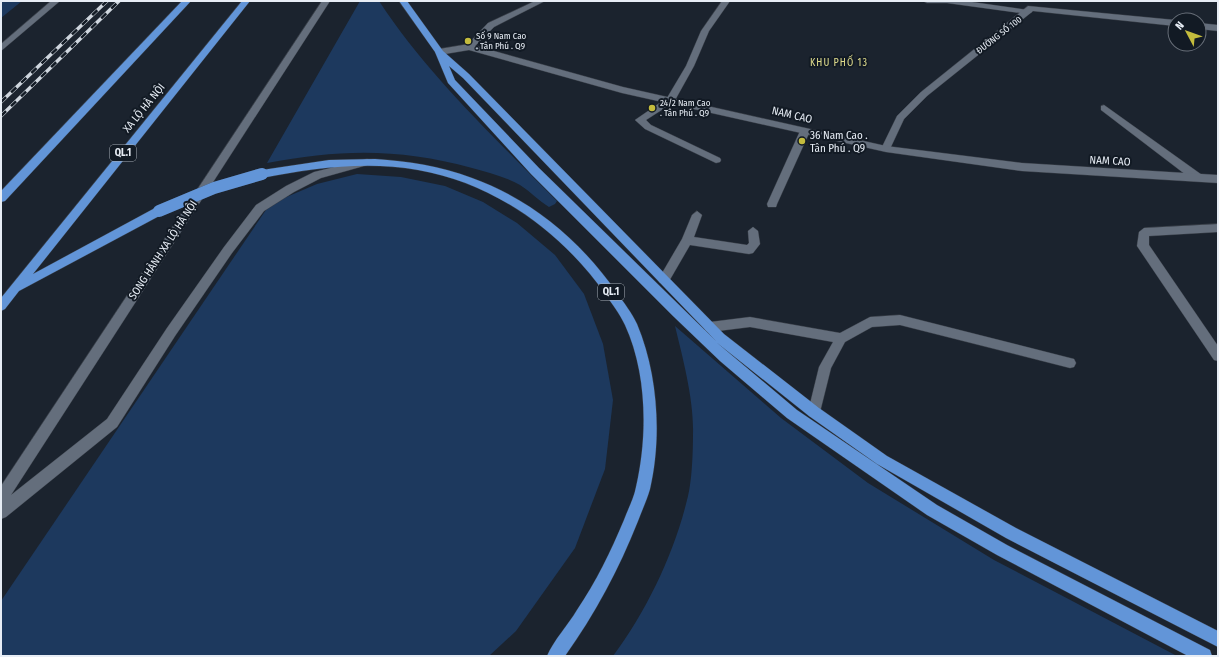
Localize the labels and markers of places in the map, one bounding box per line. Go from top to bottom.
place label: Số 9 Nam Cao . Tân Phú . Q9 [476,30,527,51]
marker: Số 9 Nam Cao . Tân Phú . Q9 [463,36,473,46]
place label: 24/2 Nam Cao . Tân Phú . Q9 [660,98,711,118]
marker: 24/2 Nam Cao . Tân Phú . Q9 [647,103,657,113]
place label: 36 Nam Cao . Tân Phú . Q9 [810,129,868,155]
marker: 36 Nam Cao . Tân Phú . Q9 [797,136,807,146]

